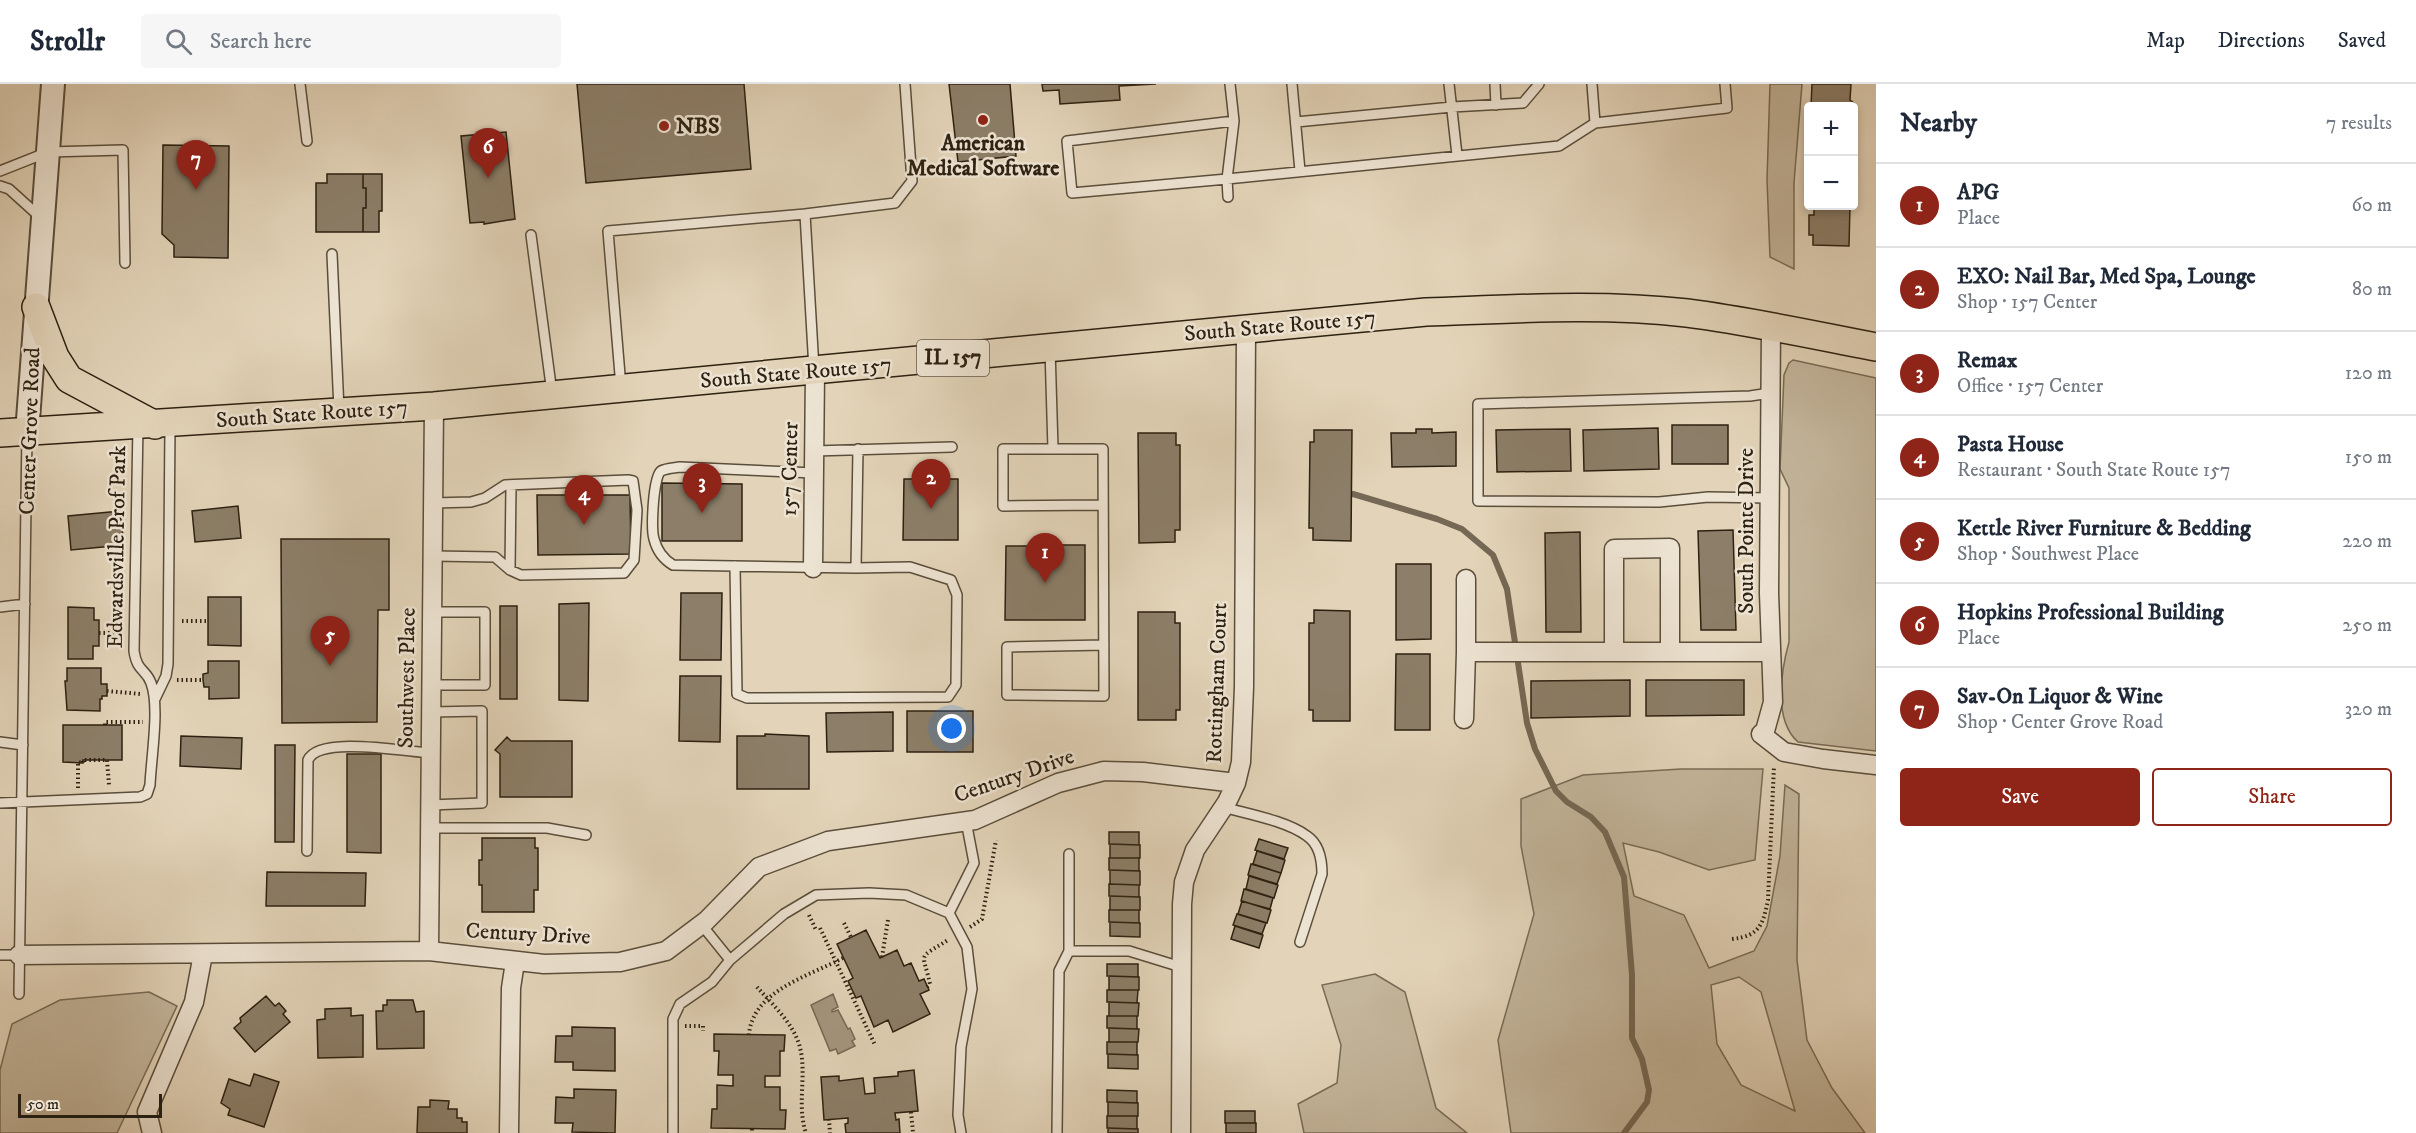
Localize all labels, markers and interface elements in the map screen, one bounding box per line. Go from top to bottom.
search box [141,14,561,68]
text: Strollr [30,24,105,59]
icon: search [162,25,195,58]
text: Search here [210,28,312,55]
text: Map [2146,28,2185,54]
text: Directions [2218,28,2305,54]
text: Saved [2338,28,2386,54]
map controls [1804,102,1858,210]
button: + [1804,102,1858,156]
text: Nearby [1900,107,1977,140]
text: 7 results [2326,111,2392,136]
place label: NBS [676,113,720,140]
marker: American Medical Software [976,113,990,127]
marker: NBS [657,119,671,133]
pin: 6 [468,128,508,178]
place label: American Medical Software [907,130,1059,182]
pin: 7 [176,141,216,190]
button: − [1804,156,1858,210]
text: APG [1957,179,1999,206]
text: 1 [1916,193,1923,218]
text: 60 m [2352,193,2392,218]
text: Place [1957,206,2000,231]
text: EXO: Nail Bar, Med Spa, Lounge [1957,263,2256,290]
text: 2 [1915,277,1924,302]
text: 80 m [2352,277,2392,302]
text: Shop · 157 Center [1957,290,2097,315]
street label: South State Route 157 [1183,304,1377,348]
road number: IL 157 [917,340,989,376]
street label: Center Grove Road [14,347,46,515]
text: Remax [1957,347,2017,374]
street label: South State Route 157 [699,351,893,395]
text: 3 [1916,361,1923,386]
text: 120 m [2345,361,2392,386]
text: Office · 157 Center [1957,374,2103,399]
street label: South State Route 157 [215,394,409,434]
street label: 157 Center [776,421,804,517]
text: Pasta House [1957,431,2064,458]
street label: Edwardsville Prof Park [102,445,132,649]
text: 4 [1914,445,1925,470]
text: 150 m [2345,445,2392,470]
street label: South Pointe Drive [1733,448,1760,614]
text: Restaurant · South State Route 157 [1957,458,2231,483]
pin: 2 [912,460,950,509]
pin: 3 [682,464,722,513]
pin: 4 [564,476,604,525]
text: Kettle River Furniture & Bedding [1957,515,2251,542]
text: 5 [1915,529,1924,554]
text: 220 m [2342,529,2392,554]
pin: 1 [1026,534,1064,583]
text: Shop · Southwest Place [1957,542,2139,567]
text: Hopkins Professional Building [1957,599,2223,626]
street label: Rottingham Court [1201,602,1233,764]
street label: Southwest Place [392,607,422,749]
text: 6 [1914,613,1925,638]
text: 250 m [2342,613,2392,638]
pin: 5 [310,616,350,666]
text: Place [1957,626,2000,651]
text: Sav-On Liquor & Wine [1957,683,2163,710]
text: 7 [1914,697,1925,722]
text: 320 m [2345,697,2392,722]
text: Shop · Center Grove Road [1957,710,2163,735]
your location [937,714,966,743]
street label: Century Drive [950,743,1078,809]
button: Save [1900,768,2140,826]
button: Share [2152,768,2392,826]
street label: Century Drive [465,917,591,951]
scale bar [18,1091,162,1118]
text: 50 m [27,1094,59,1114]

